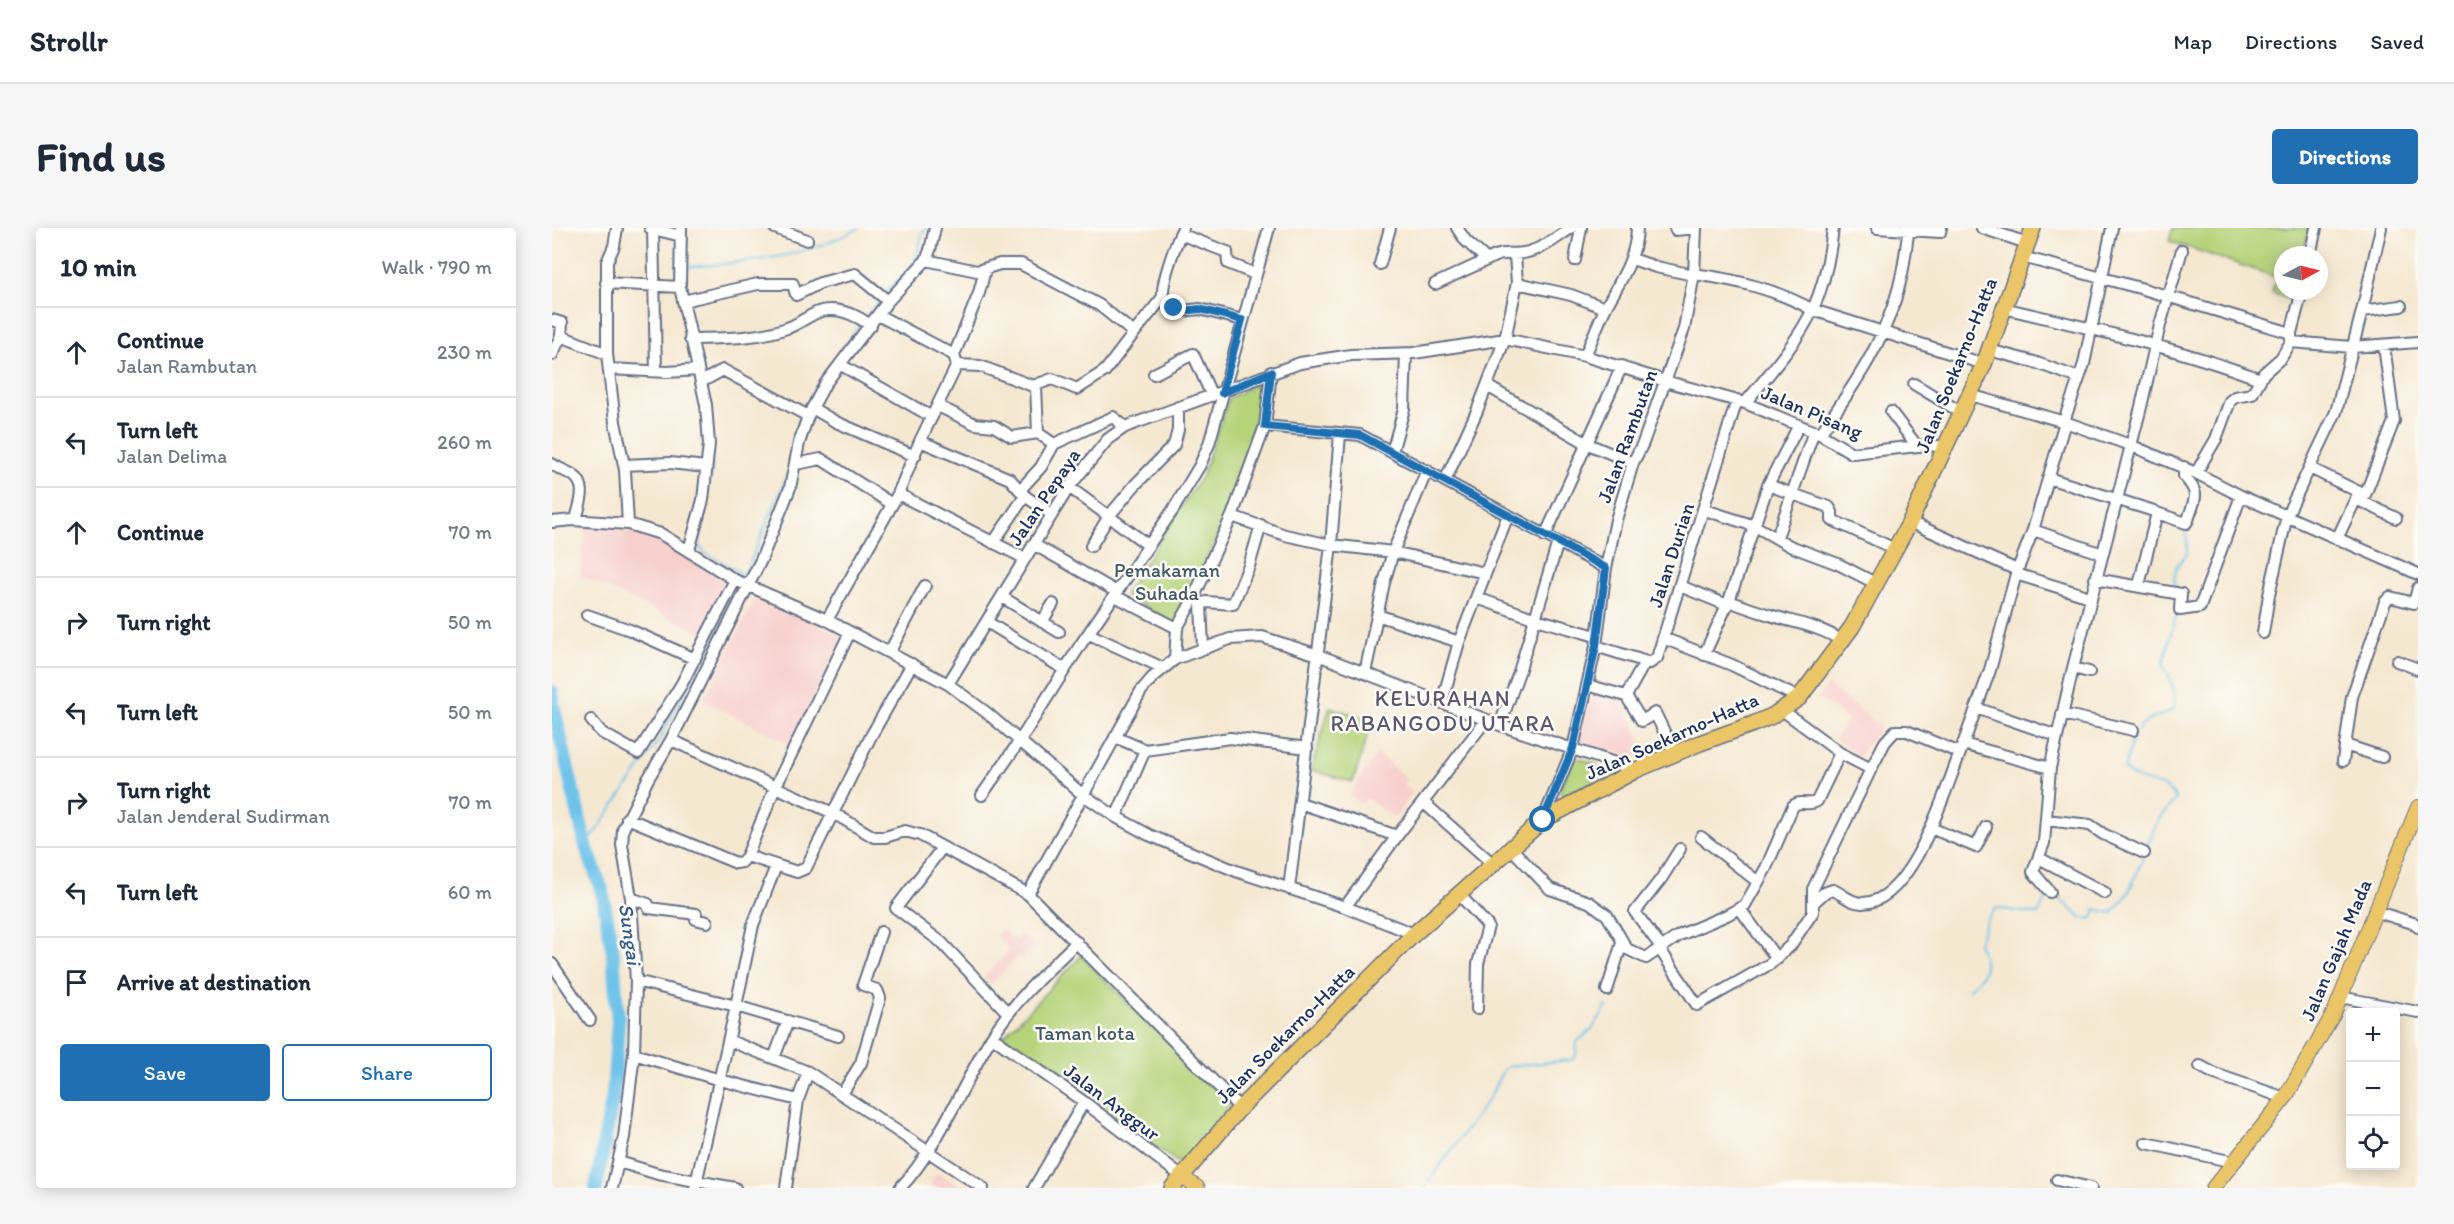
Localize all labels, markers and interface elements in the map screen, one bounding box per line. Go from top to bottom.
text: Strollr [30,24,108,58]
text: Map [2174,29,2212,54]
text: Directions [2245,29,2337,54]
text: Saved [2370,29,2424,54]
button: Directions [2272,129,2418,184]
text: Find us [36,131,166,182]
north arrow [2274,246,2328,300]
text: 10 min [60,251,136,283]
text: Walk · 790 m [382,255,492,279]
street label: Jalan Soekarno-Hatta [1910,274,2002,456]
route end [1160,294,1186,320]
text: Continue [117,327,204,354]
icon: ahead [60,336,93,369]
text: 230 m [437,340,492,364]
text: Jalan Rambutan [117,354,257,378]
street label: Jalan Rambutan [1592,366,1662,506]
street label: Jalan Pisang [1758,380,1867,444]
text: Turn left [117,417,198,444]
icon: left [60,426,93,459]
text: 260 m [437,430,492,454]
text: Jalan Delima [117,444,227,468]
street label: Jalan Pepaya [1003,444,1085,550]
street label: Jalan Durian [1643,500,1699,610]
icon: ahead [60,516,93,549]
text: Continue [117,519,204,546]
text: 70 m [448,520,492,544]
park label: Pemakaman Suhada [1114,558,1220,605]
icon: right [60,606,93,639]
text: Turn right [117,609,211,636]
text: 50 m [448,610,492,634]
district label: KELURAHAN RABANGODU UTARA [1330,685,1556,737]
street label: Jalan Soekarno-Hatta [1582,687,1762,785]
icon: left [60,696,93,729]
text: Turn left [117,699,198,726]
text: 50 m [448,700,492,724]
text: Turn right [117,777,211,804]
icon: right [60,786,93,819]
text: 70 m [448,790,492,814]
text: Jalan Jenderal Sudirman [117,804,330,828]
route start [1529,806,1555,832]
street label: Jalan Gajah Mada [2295,875,2377,1025]
icon: left [60,876,93,909]
text: Turn left [117,879,198,906]
text: 60 m [448,880,492,904]
water label: Sungai [614,902,648,969]
street label: Jalan Soekarno-Hatta [1211,959,1360,1108]
icon: arrive [60,966,93,999]
text: Arrive at destination [117,969,311,996]
map controls [2346,1008,2400,1170]
button: + [2346,1008,2400,1062]
park label: Taman kota [1035,1021,1136,1045]
button: Save [60,1044,270,1101]
button: Share [282,1044,492,1101]
street label: Jalan Anggur [1059,1058,1165,1146]
button: − [2346,1062,2400,1116]
button: locate [2346,1116,2400,1170]

